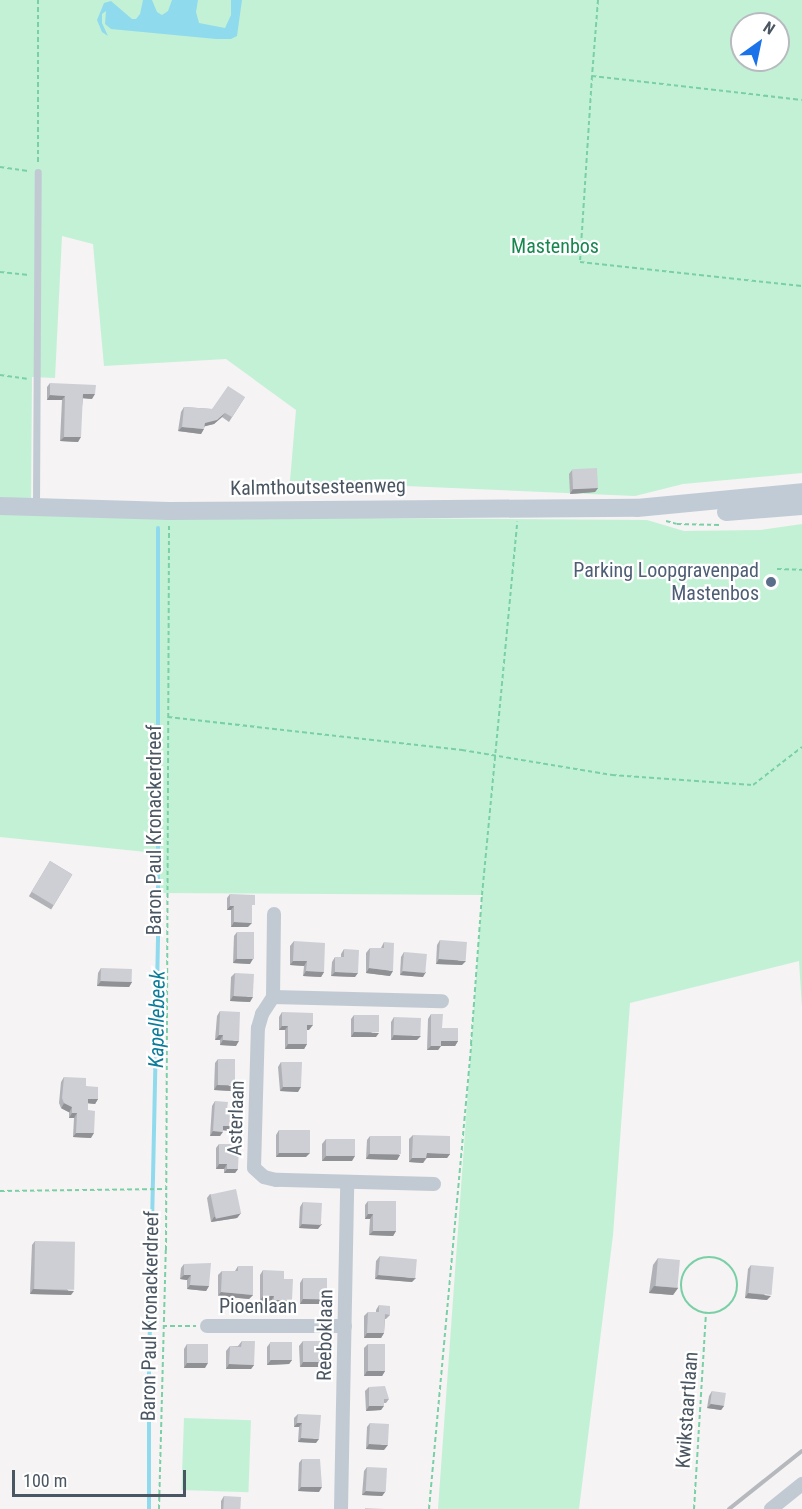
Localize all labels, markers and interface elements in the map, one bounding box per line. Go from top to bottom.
north arrow [730,12,790,72]
text: N [760,18,778,39]
park label: Mastenbos [511,234,599,258]
street label: Kalmthoutsesteenweg [230,473,406,501]
place label: Parking Loopgravenpad Mastenbos [573,558,759,605]
marker: Parking Loopgravenpad Mastenbos [764,575,778,589]
street label: Baron Paul Kronackerdreef [142,725,166,935]
water label: Kapellebeek [144,970,170,1068]
street label: Asterlaan [223,1080,249,1156]
street label: Baron Paul Kronackerdreef [136,1211,164,1421]
street label: Reeboklaan [312,1289,338,1381]
street label: Pioenlaan [219,1294,297,1318]
street label: Kwikstaartlaan [671,1351,703,1469]
scale bar [15,1458,189,1496]
text: 100 m [23,1470,67,1491]

